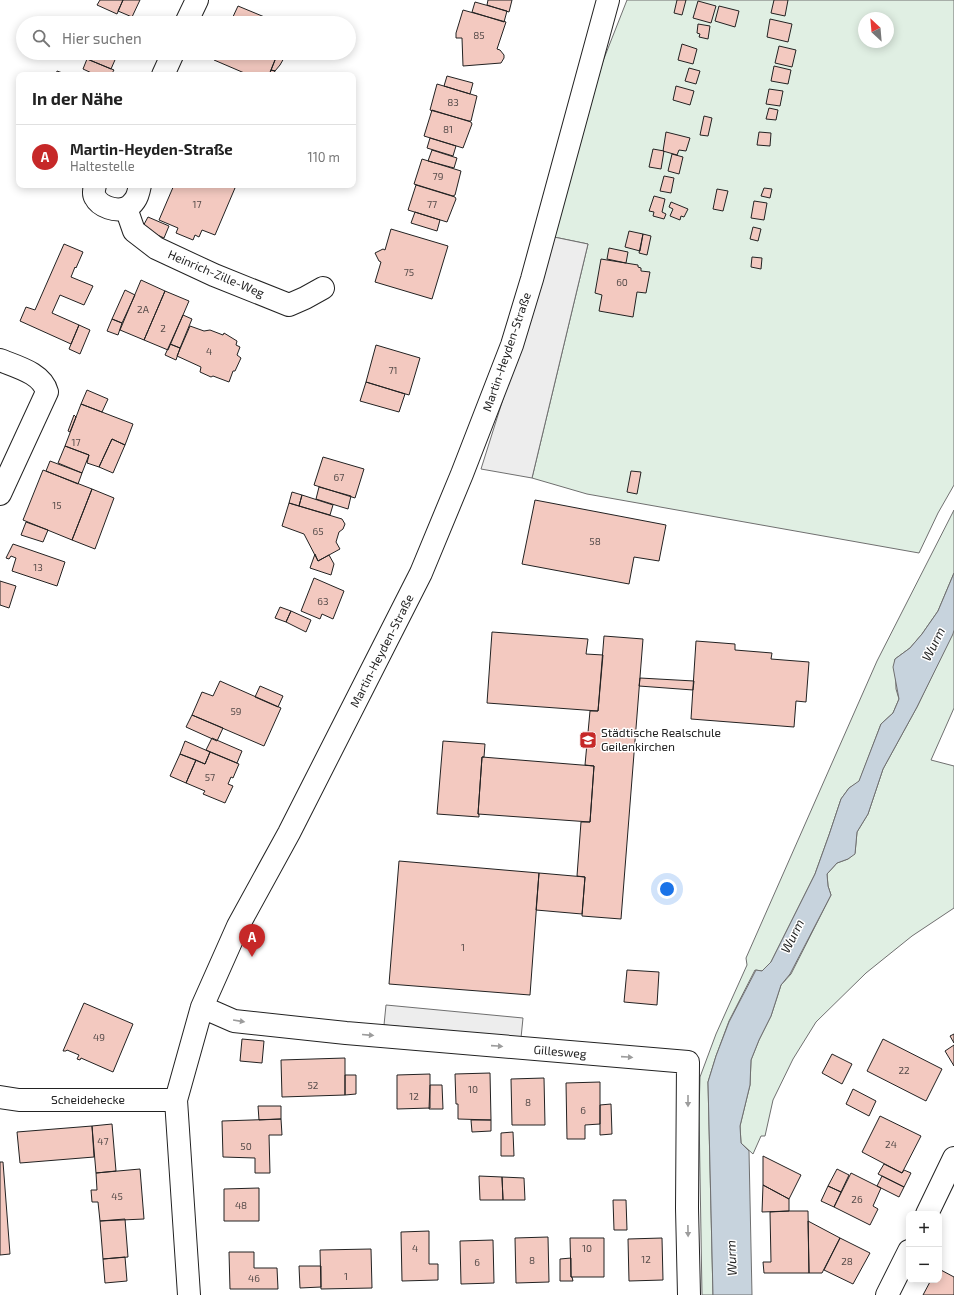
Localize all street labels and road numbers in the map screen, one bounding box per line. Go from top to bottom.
street label: Heinrich-Zille-Weg [166,246,267,300]
street label: Martin-Heyden-Straße [479,290,533,413]
street label: Martin-Heyden-Straße [346,592,416,710]
street label: Gillesweg [533,1042,587,1060]
street label: Scheidehecke [51,1092,125,1106]

